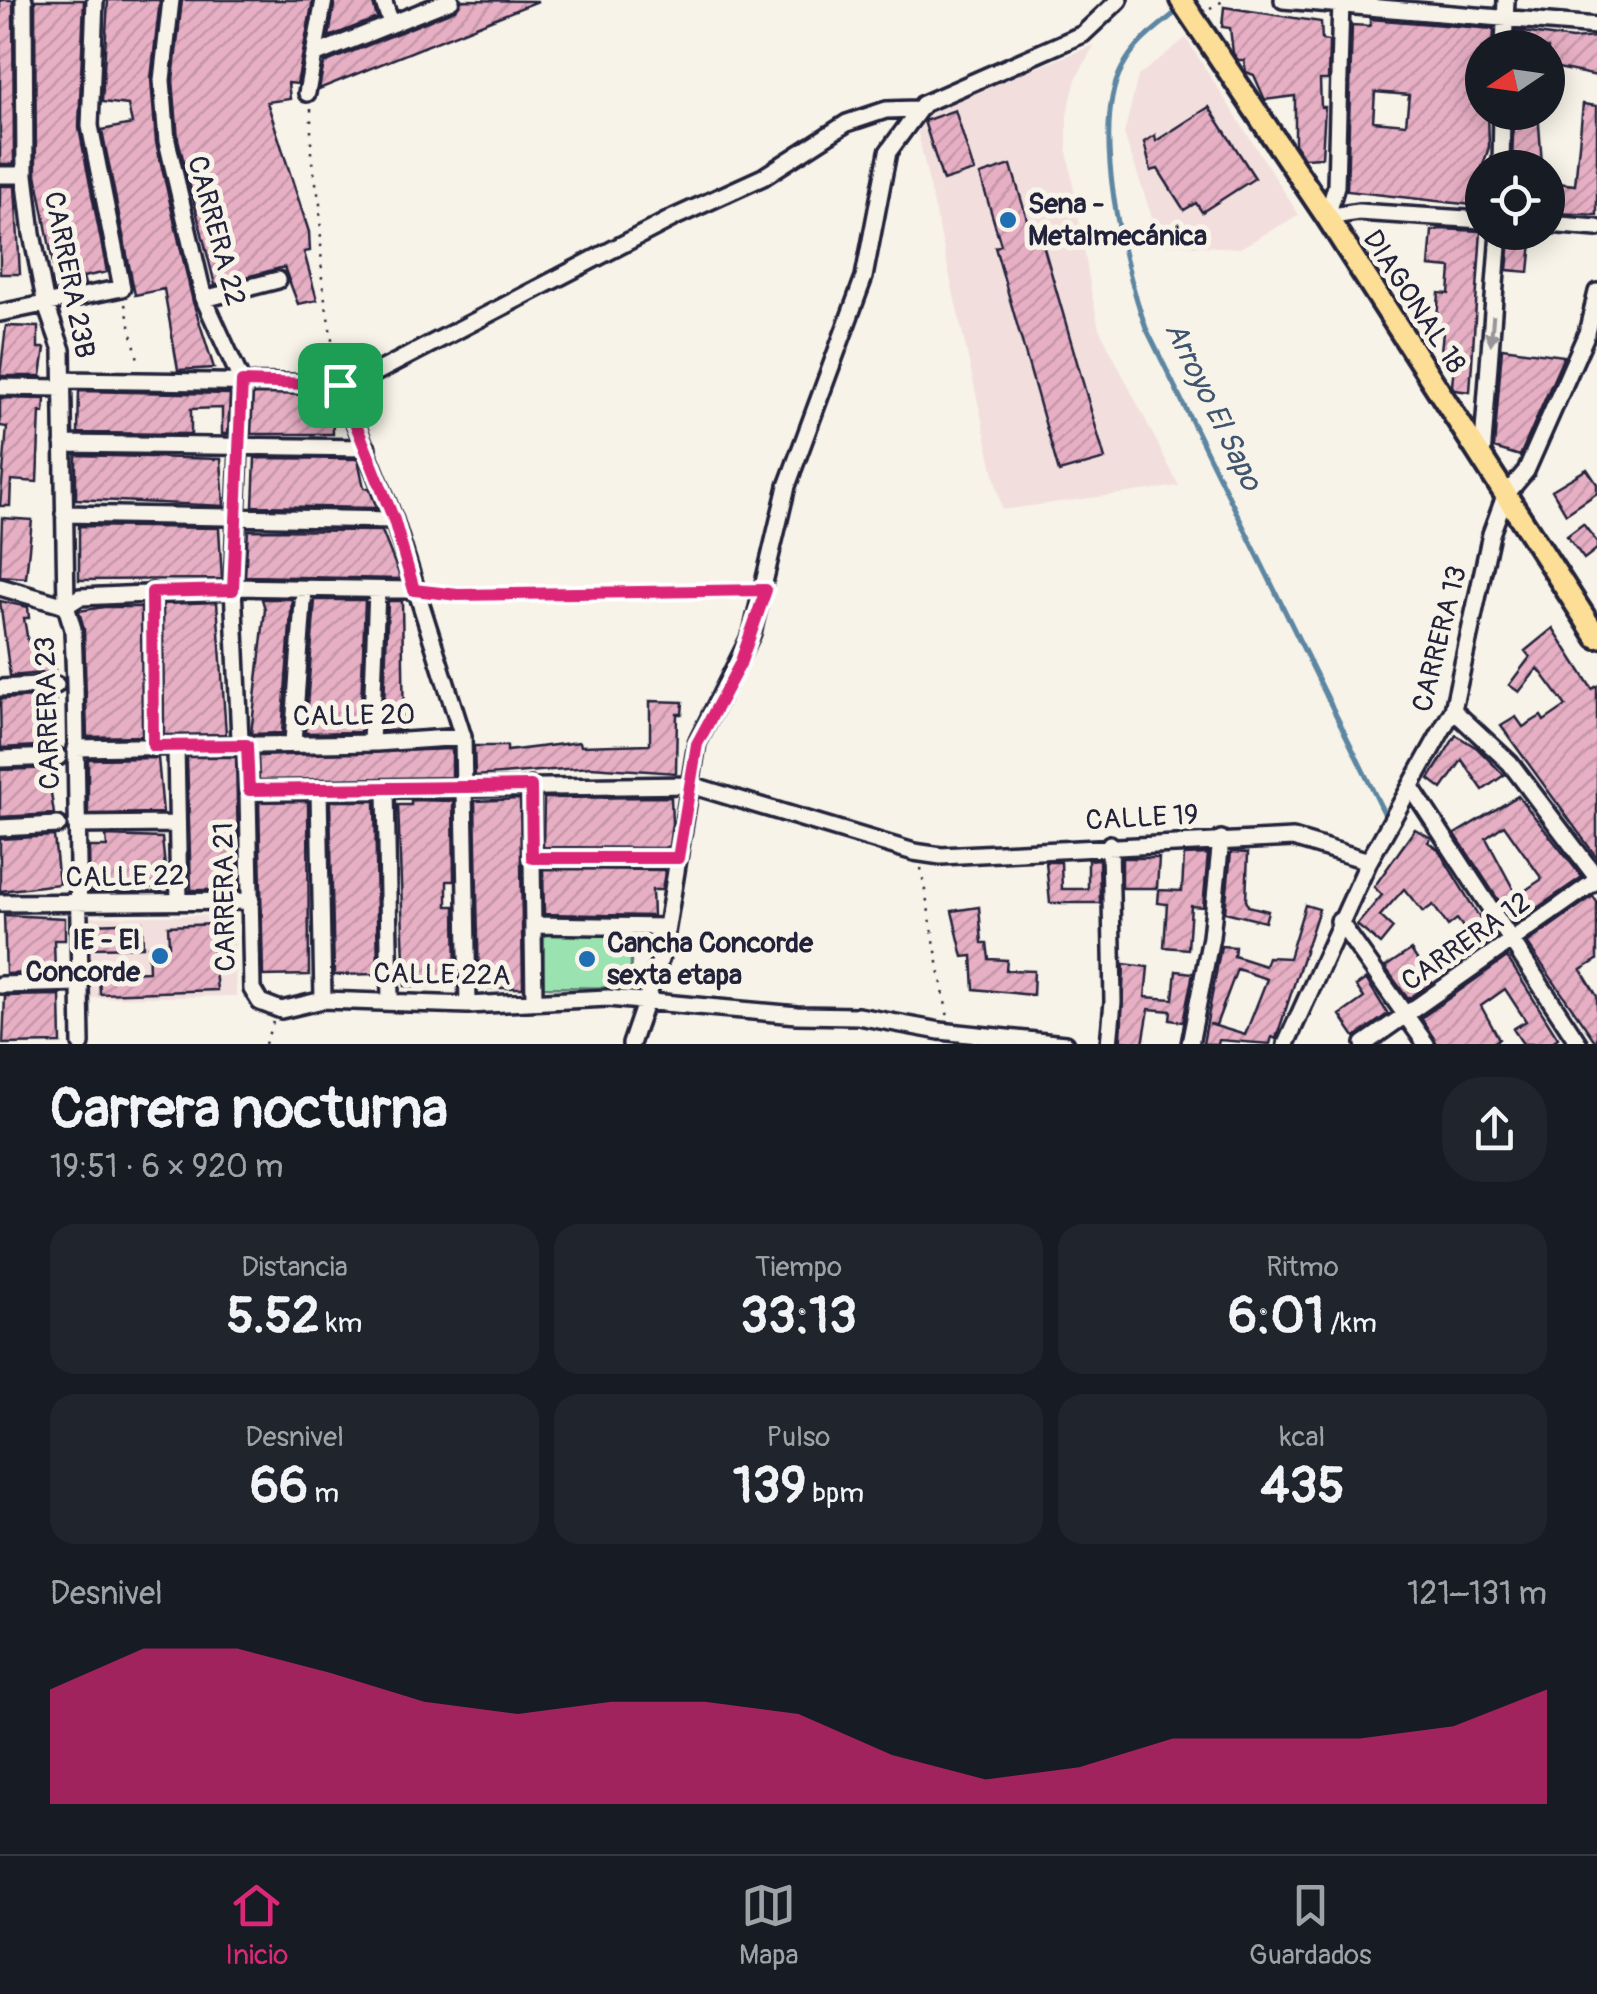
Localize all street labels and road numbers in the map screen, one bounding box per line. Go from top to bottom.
street label: CARRERA 22 [179,152,253,310]
street label: CARRERA 23B [36,189,102,361]
street label: DIAGONAL 18 [1355,224,1473,380]
street label: CARRERA 13 [1405,562,1475,716]
street label: CARRERA 23 [28,636,68,790]
street label: CALLE 20 [292,697,416,735]
street label: CALLE 19 [1085,798,1199,838]
street label: CARRERA 21 [206,822,244,972]
street label: CALLE 22 [65,858,185,896]
street label: CARRERA 12 [1395,885,1537,999]
street label: CALLE 22A [373,956,511,994]

